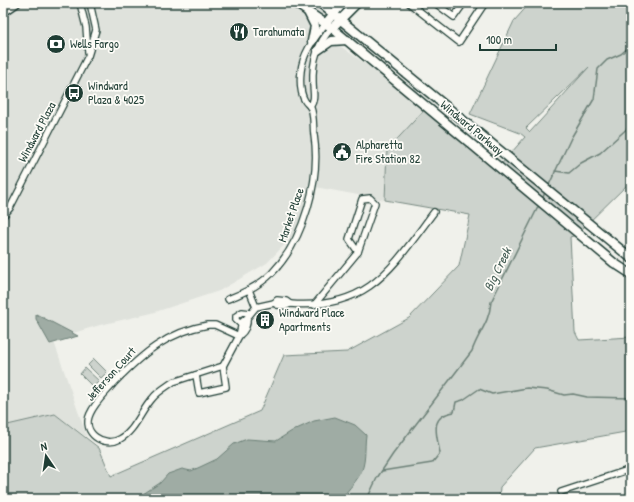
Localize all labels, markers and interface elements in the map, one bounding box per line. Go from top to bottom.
restaurant icon: Tarahumata [228,21,250,43]
place label: Tarahumata [253,23,304,40]
scale bar [480,26,556,52]
text: 100 m [486,31,512,48]
bank icon: Wells Fargo [45,33,67,55]
place label: Wells Fargo [70,35,119,52]
place label: Windward Plaza & 4025 [88,77,144,108]
bus stop icon: Windward Plaza & 4025 [63,82,85,104]
street label: Windward Parkway [437,96,508,159]
street label: Windward Plaza [14,98,60,165]
place label: Alpharetta Fire Station 82 [355,136,421,167]
public building icon: Alpharetta Fire Station 82 [331,141,353,163]
street label: Market Place [273,185,308,244]
water label: Big Creek [479,243,517,294]
place label: Windward Place Apartments [279,304,345,335]
building icon: Windward Place Apartments [254,309,276,331]
street label: Jefferson Court [82,342,140,404]
north arrow [26,436,66,476]
text: N [39,439,48,454]

